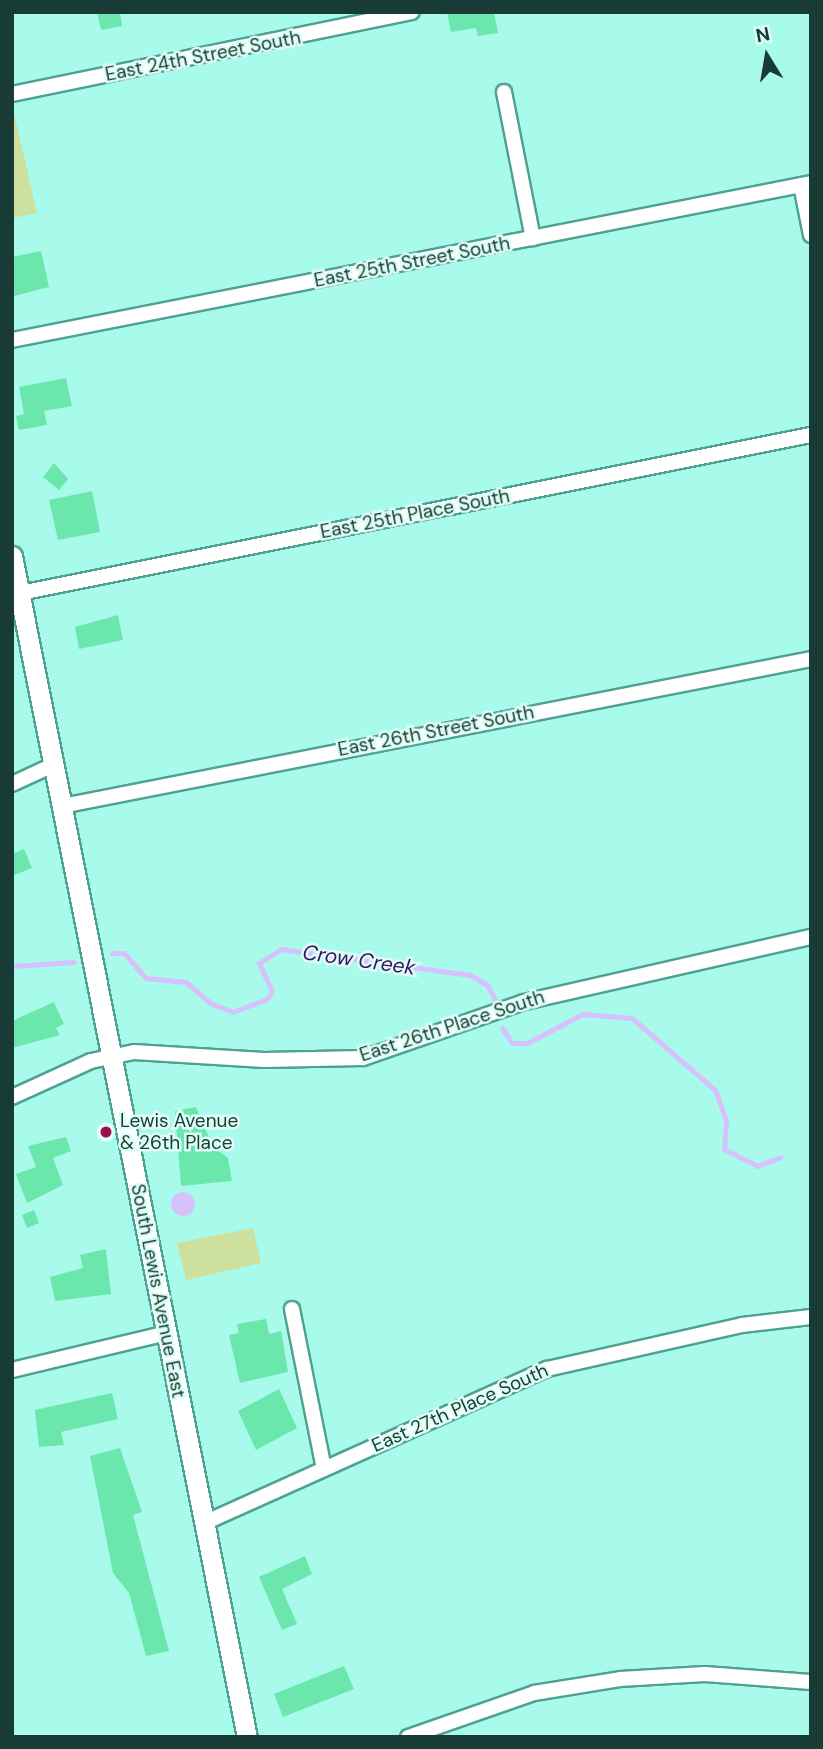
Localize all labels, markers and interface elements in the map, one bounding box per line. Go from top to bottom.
north arrow [732,21,802,91]
text: N [754,21,772,48]
street label: East 24th Street South [103,26,303,86]
street label: East 25th Street South [312,232,512,292]
street label: East 25th Place South [318,484,512,544]
street label: East 26th Street South [336,701,536,761]
water label: Crow Creek [301,940,417,980]
street label: East 26th Place South [357,985,547,1067]
place label: Lewis Avenue & 26th Place [120,1110,238,1154]
marker: Lewis Avenue & 26th Place [98,1124,114,1140]
street label: South Lewis Avenue East [126,1182,190,1400]
street label: East 27th Place South [368,1359,552,1457]

